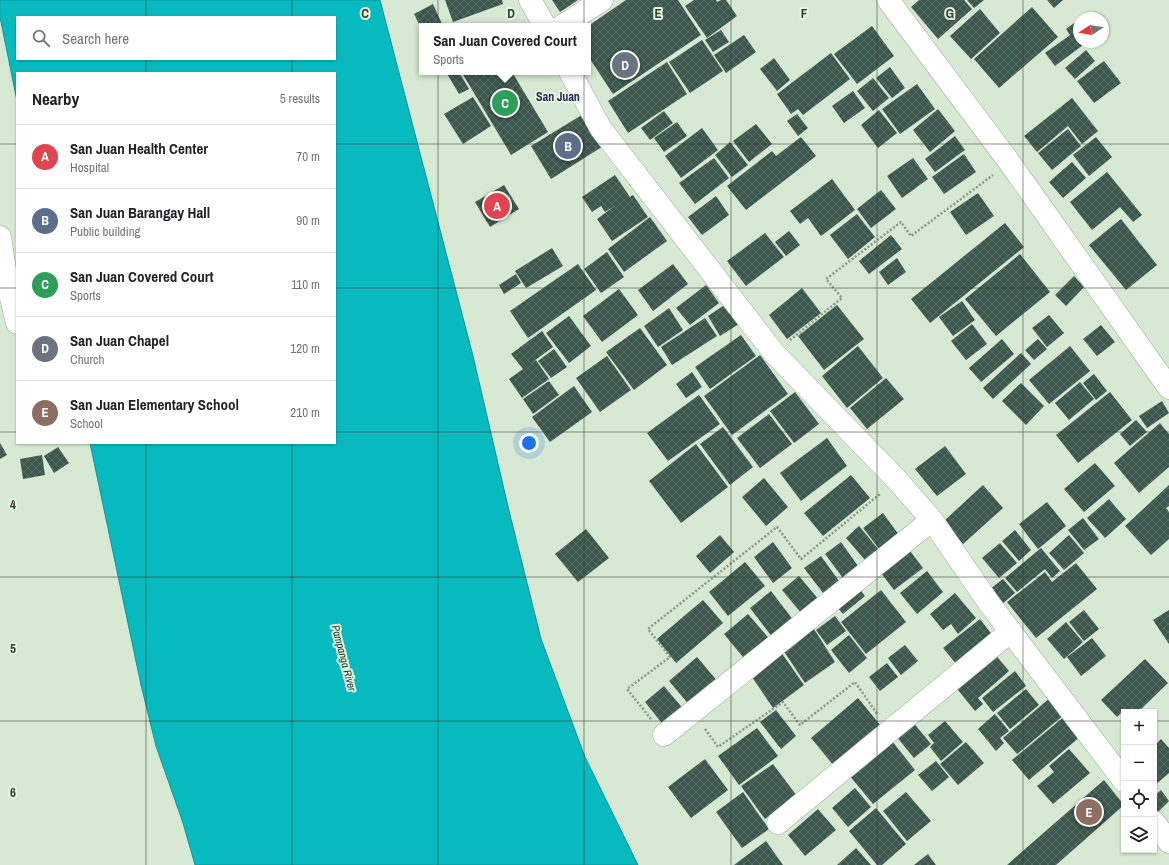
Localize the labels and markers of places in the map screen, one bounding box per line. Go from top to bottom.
pin: D [612,50,638,80]
pin: C [492,88,518,118]
pin: B [555,131,581,161]
pin: A [484,191,510,221]
pin: E [1076,797,1102,827]

